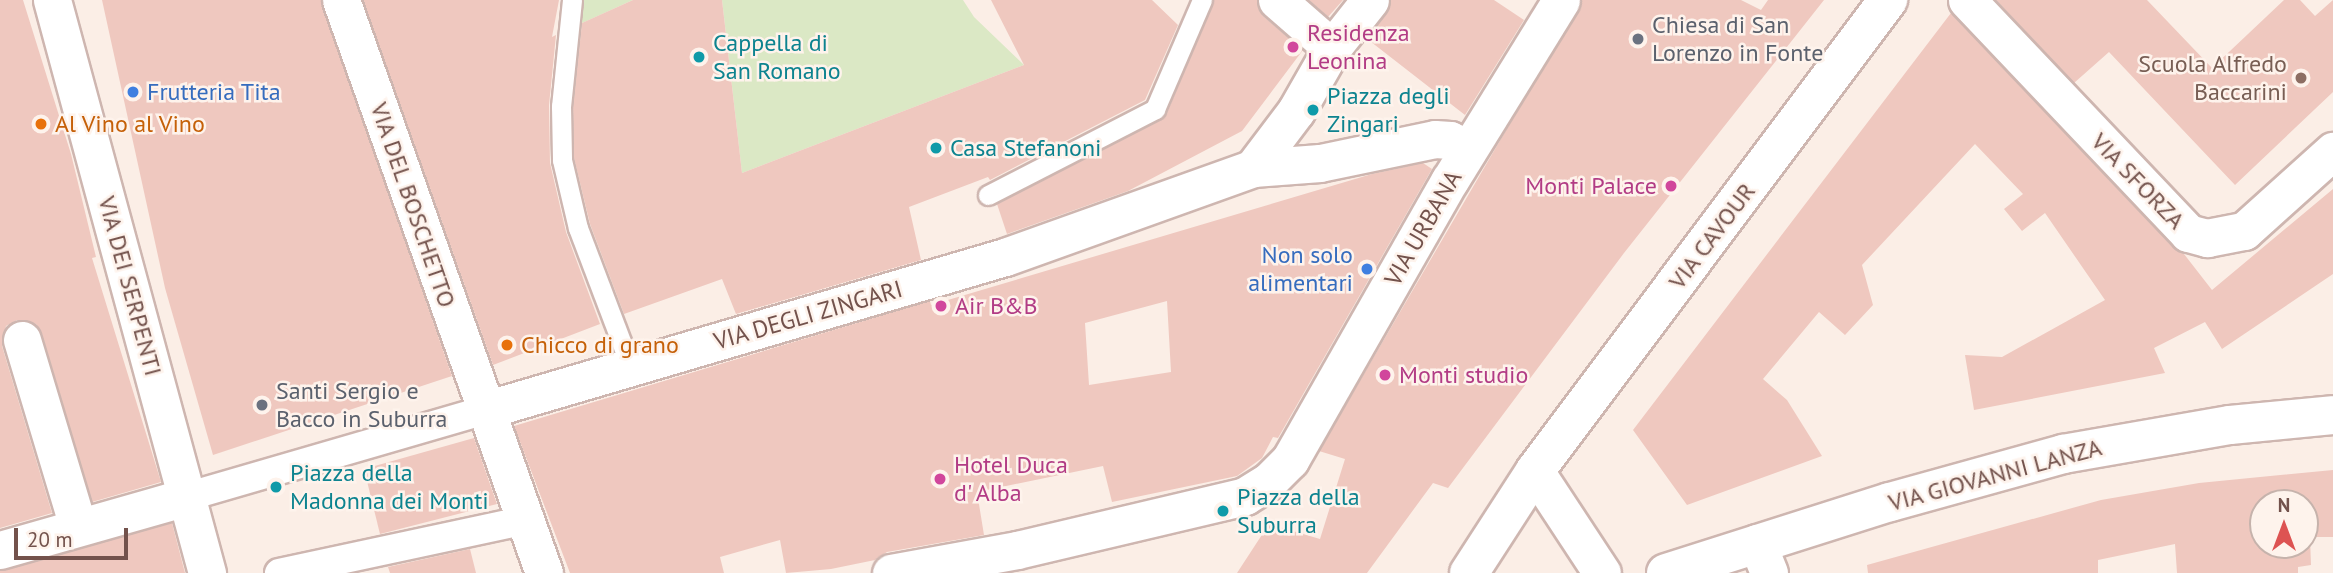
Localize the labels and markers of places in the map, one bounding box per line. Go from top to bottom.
place label: Chiesa di San Lorenzo in Fonte [1652,11,1823,67]
place label: Residenza Leonina [1307,19,1410,75]
place label: Cappella di San Romano [713,29,841,85]
marker: Chiesa di San Lorenzo in Fonte [1630,31,1646,47]
marker: Residenza Leonina [1285,39,1301,55]
marker: Cappella di San Romano [691,49,707,65]
place label: Scuola Alfredo Baccarini [2137,50,2287,106]
marker: Scuola Alfredo Baccarini [2293,70,2309,86]
place label: Frutteria Tita [147,78,281,106]
place label: Piazza degli Zingari [1327,82,1450,138]
marker: Frutteria Tita [125,84,141,100]
marker: Piazza degli Zingari [1305,102,1321,118]
place label: Al Vino al Vino [55,110,206,138]
marker: Al Vino al Vino [33,116,49,132]
place label: Casa Stefanoni [950,134,1102,162]
marker: Casa Stefanoni [928,140,944,156]
place label: Monti Palace [1525,172,1657,200]
marker: Monti Palace [1663,178,1679,194]
place label: Non solo alimentari [1248,241,1353,297]
marker: Non solo alimentari [1359,261,1375,277]
place label: Air B&B [955,292,1038,320]
marker: Air B&B [933,298,949,314]
place label: Chicco di grano [521,331,679,359]
marker: Chicco di grano [499,337,515,353]
place label: Monti studio [1399,361,1528,389]
marker: Monti studio [1377,367,1393,383]
place label: Santi Sergio e Bacco in Suburra [276,377,448,433]
marker: Santi Sergio e Bacco in Suburra [254,397,270,413]
place label: Hotel Duca d' Alba [954,451,1068,507]
place label: Piazza della Madonna dei Monti [290,459,489,515]
marker: Hotel Duca d' Alba [932,471,948,487]
marker: Piazza della Madonna dei Monti [268,479,284,495]
place label: Piazza della Suburra [1237,483,1360,539]
marker: Piazza della Suburra [1215,503,1231,519]

